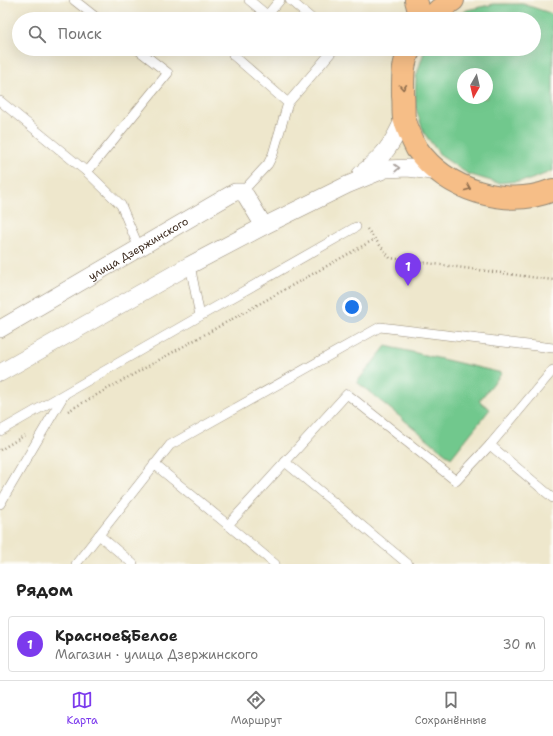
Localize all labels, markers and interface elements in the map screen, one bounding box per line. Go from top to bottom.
search box [12,12,541,56]
icon: search [26,23,48,45]
text: Поиск [58,24,102,44]
north arrow [457,68,493,104]
one-way arrow [399,84,407,90]
one-way arrow [394,164,400,172]
one-way arrow [464,183,472,191]
street label: улица Дзержинского [85,213,191,283]
pin: 1 [395,253,421,286]
your location [342,297,362,317]
text: Рядом [16,579,73,601]
text: Красное&Белое [55,626,178,646]
text: 1 [27,636,33,653]
text: 30 m [502,636,536,653]
text: Магазин · улица Дзержинского [55,646,258,663]
tab: Карта [66,689,98,728]
tab: Маршрут [231,689,282,728]
tab: Сохранённые [415,689,487,728]

